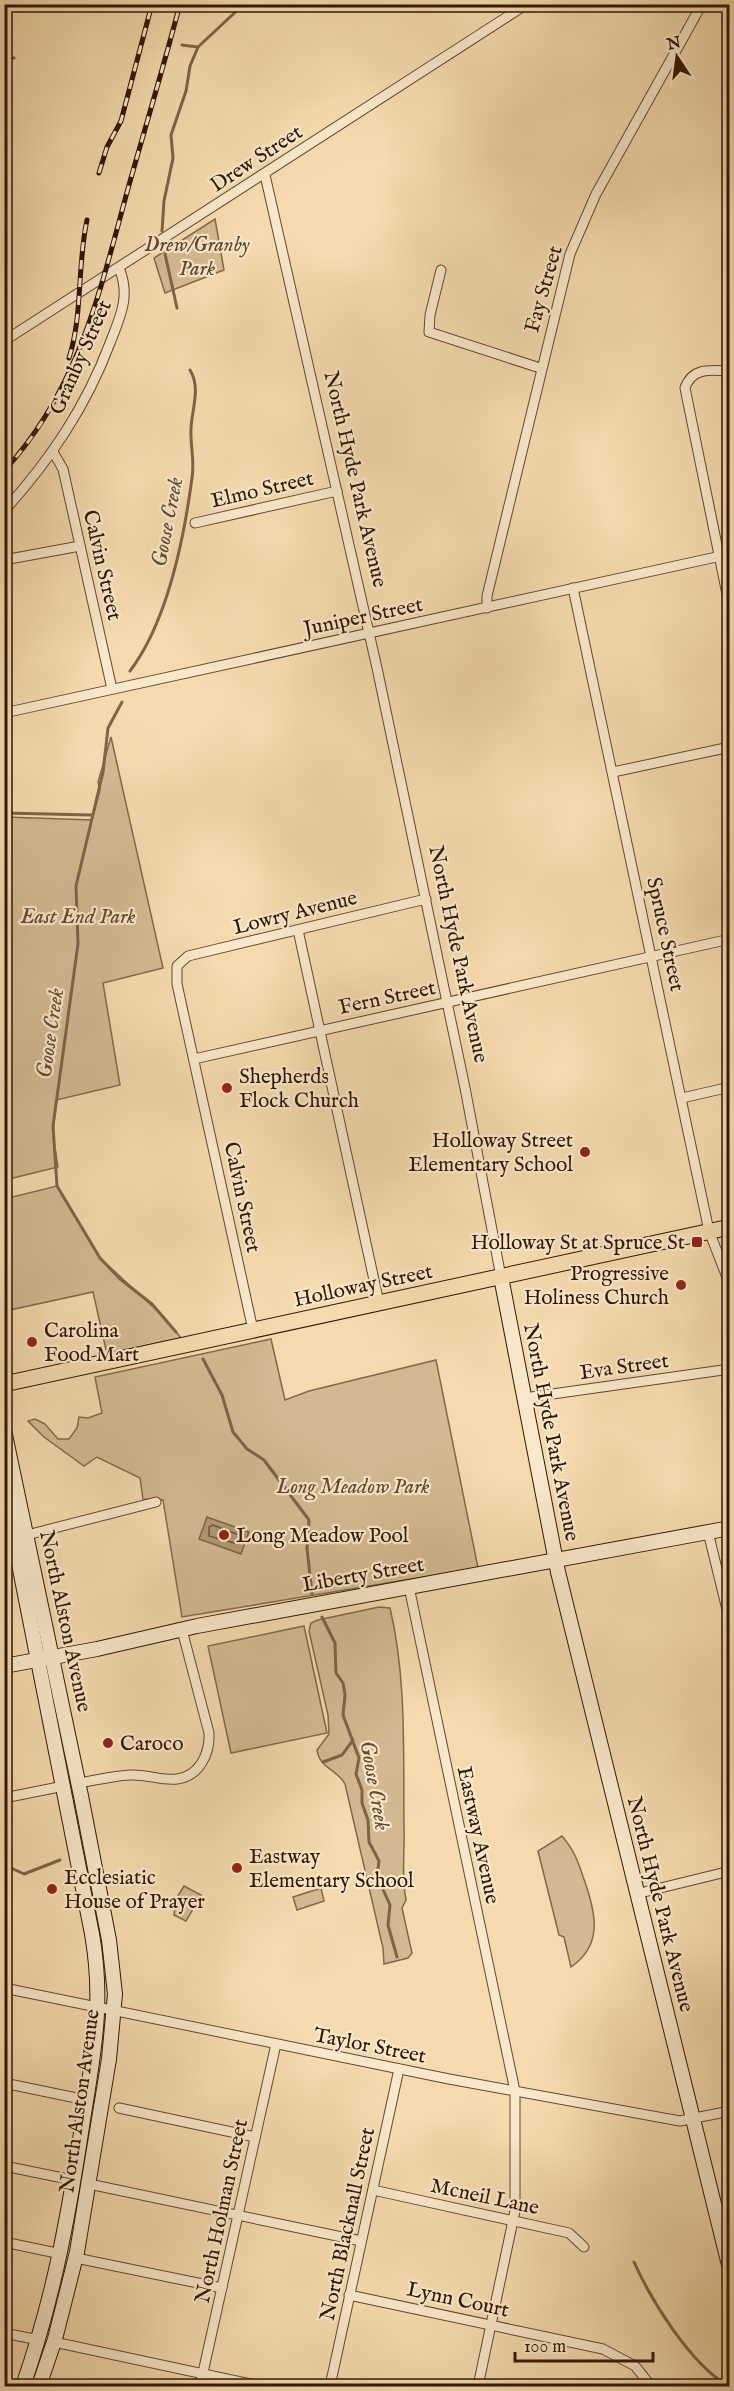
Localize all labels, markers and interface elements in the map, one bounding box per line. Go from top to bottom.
north arrow [647,27,707,87]
text: N [664,33,683,56]
street label: Drew Street [206,119,308,199]
park label: Drew/Granby Park [144,232,250,283]
street label: Fay Street [519,243,570,336]
street label: Granby Street [44,296,119,419]
street label: North Hyde Park Avenue [317,369,393,590]
street label: Elmo Street [208,466,316,515]
water label: Goose Creek [146,475,190,570]
street label: Calvin Street [76,508,127,623]
street label: Juniper Street [299,592,425,644]
street label: North Hyde Park Avenue [421,843,494,1066]
street label: Spruce Street [639,875,690,994]
street label: Lowry Avenue [231,885,361,942]
park label: East End Park [20,904,136,931]
street label: Fern Street [336,975,438,1022]
water label: Goose Creek [31,986,71,1080]
place label: Shepherds Flock Church [239,1064,359,1115]
marker: Shepherds Flock Church [220,1081,234,1095]
place label: Holloway Street Elementary School [408,1128,573,1179]
street label: Calvin Street [217,1139,266,1255]
marker: Holloway Street Elementary School [578,1145,592,1159]
place label: Holloway St at Spruce St [471,1230,685,1257]
marker: Holloway St at Spruce St [690,1235,704,1249]
street label: Holloway Street [291,1259,435,1314]
place label: Progressive Holiness Church [524,1261,669,1312]
marker: Progressive Holiness Church [674,1278,688,1292]
place label: Carolina Food Mart [44,1318,139,1369]
street label: North Hyde Park Avenue [516,1321,585,1544]
marker: Carolina Food Mart [25,1335,39,1349]
street label: Eva Street [578,1348,670,1387]
park label: Long Meadow Park [275,1474,430,1501]
place label: Long Meadow Pool [236,1523,409,1550]
street label: North Alston Avenue [32,1528,97,1715]
marker: Long Meadow Pool [217,1528,231,1542]
street label: Liberty Street [300,1551,426,1599]
place label: Caroco [120,1731,183,1758]
marker: Caroco [101,1736,115,1750]
water label: Goose Creek [352,1738,396,1833]
street label: Eastway Avenue [450,1764,505,1907]
street label: North Hyde Park Avenue [620,1794,699,2015]
place label: Eastway Elementary School [249,1844,414,1895]
marker: Eastway Elementary School [230,1861,244,1875]
place label: Ecclesiatic House of Prayer [64,1865,205,1916]
marker: Ecclesiatic House of Prayer [45,1882,59,1896]
street label: North Alston Avenue [54,2007,107,2195]
street label: Taylor Street [311,2022,428,2071]
street label: North Holman Street [190,2117,255,2306]
street label: North Blacknall Street [315,2125,382,2323]
street label: Mcneil Lane [428,2173,542,2222]
street label: Lynn Court [404,2276,511,2324]
scale bar [515,2325,653,2363]
text: 100 m [524,2336,566,2359]

